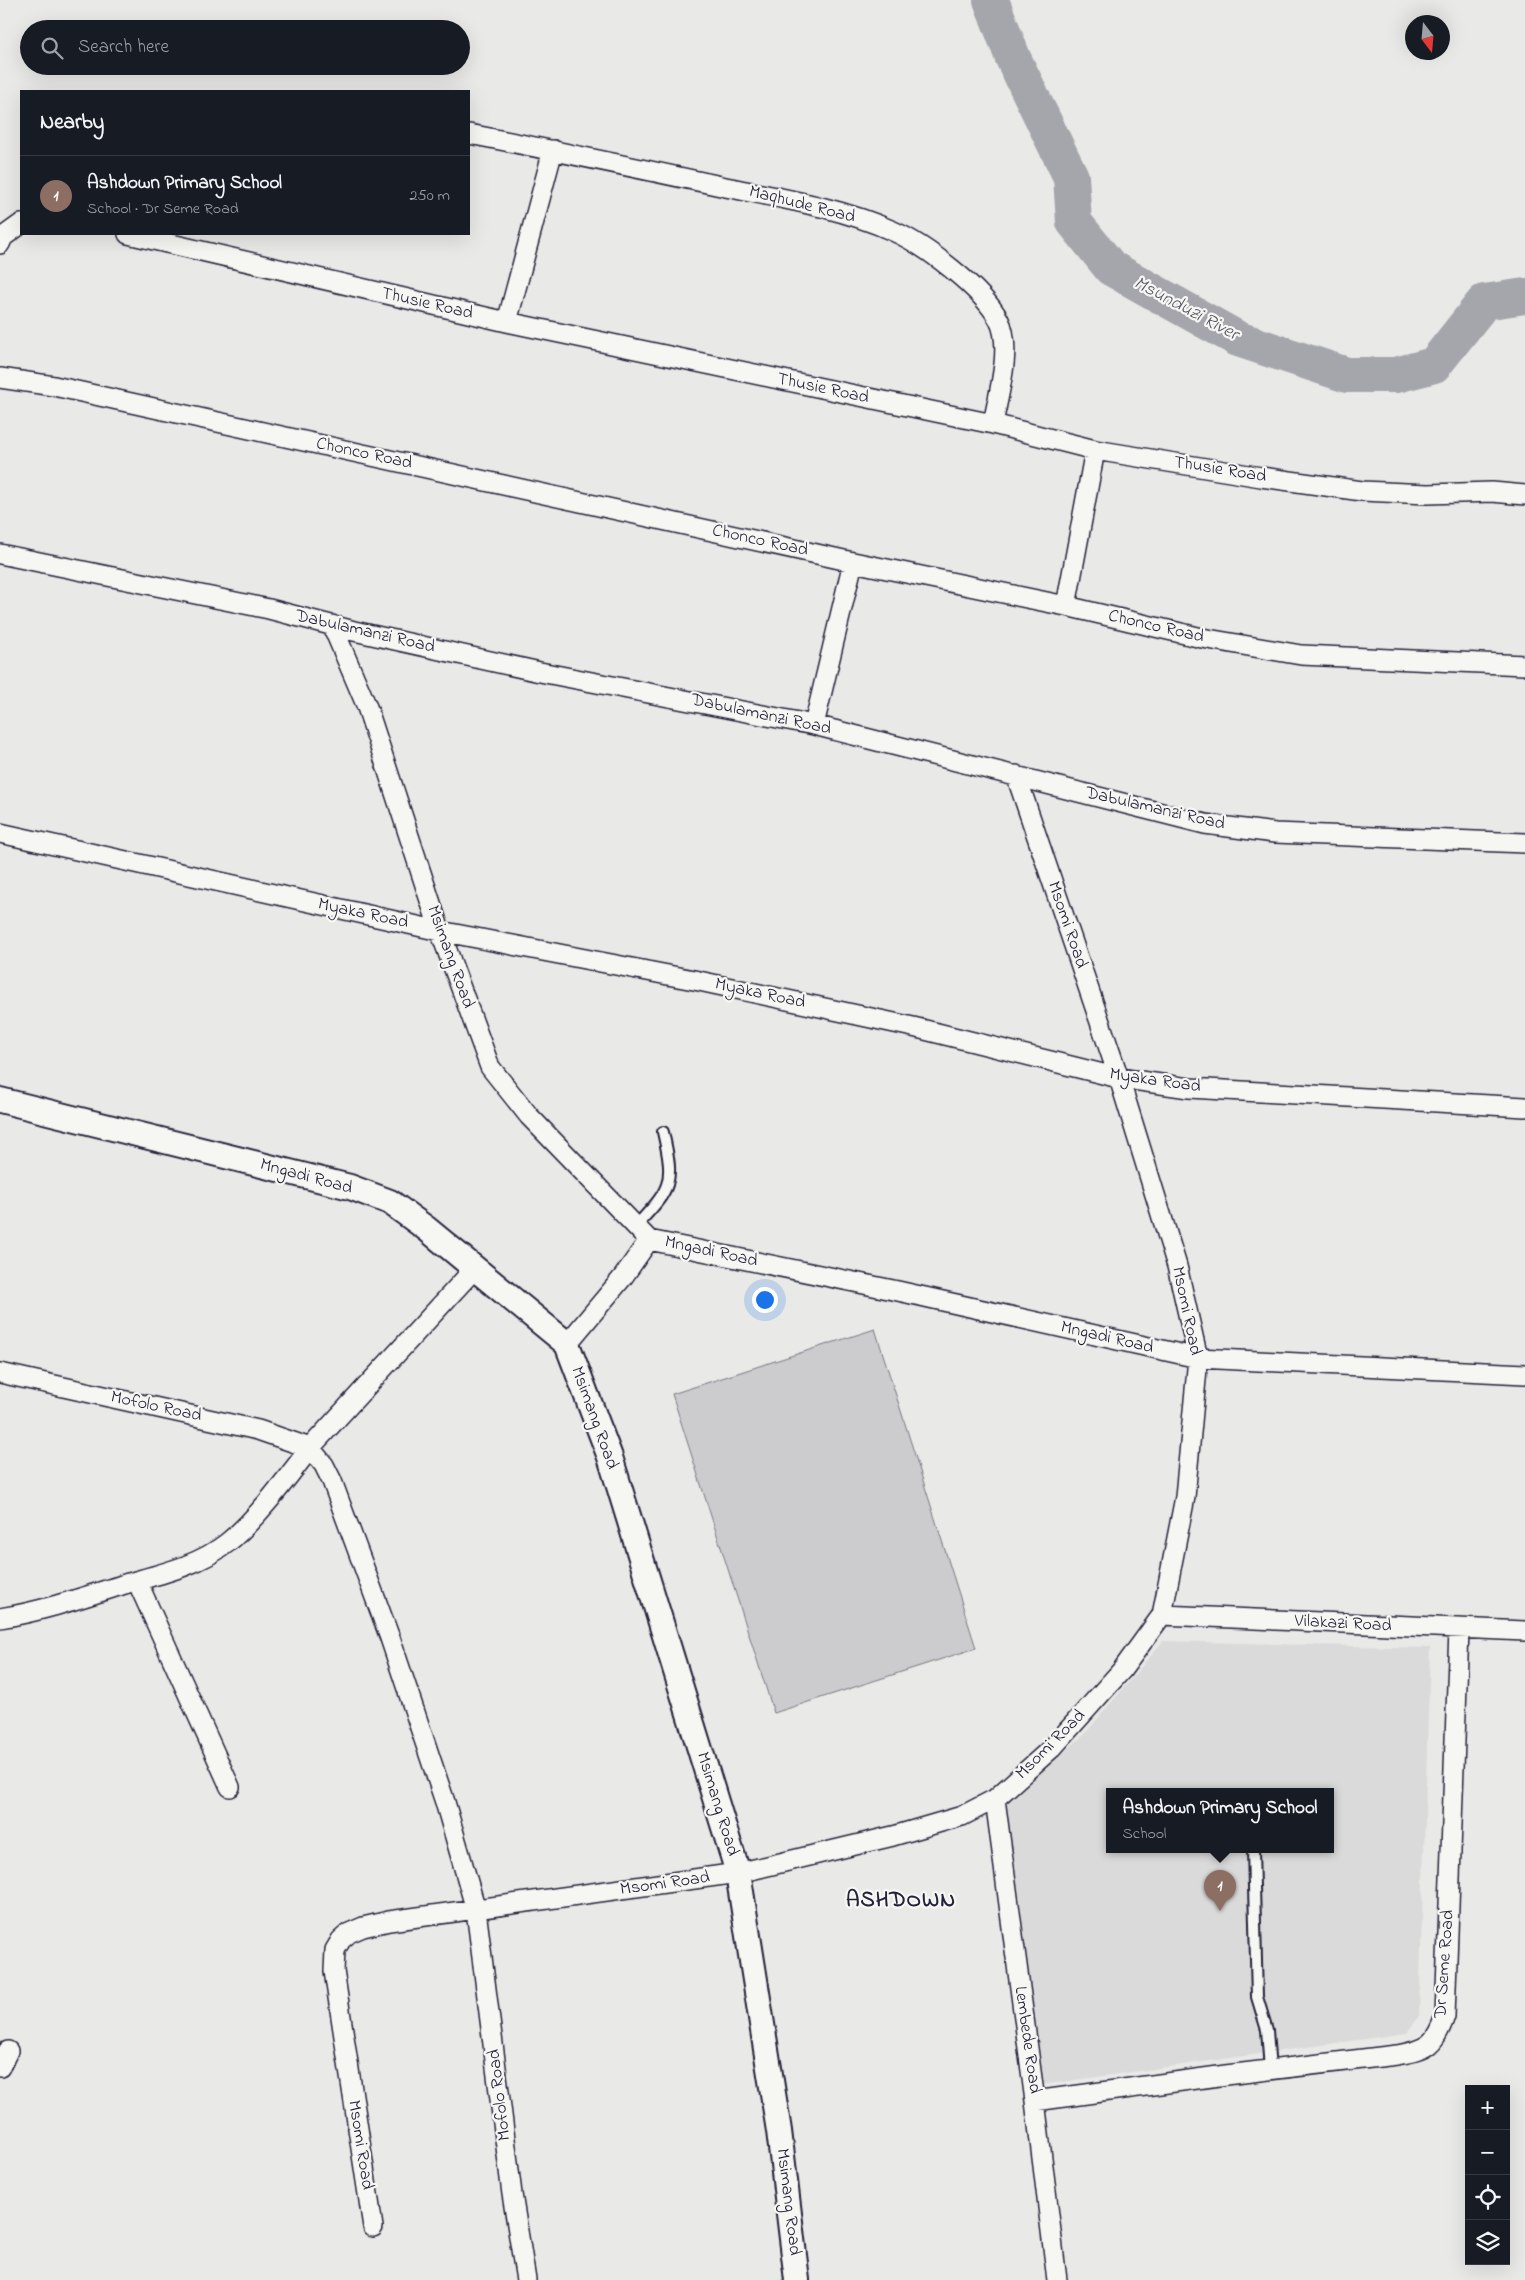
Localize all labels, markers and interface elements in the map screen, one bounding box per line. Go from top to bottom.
north arrow [1405,15,1450,60]
search box [20,20,470,75]
icon: search [38,34,66,62]
text: Search here [78,34,169,61]
text: Nearby [40,108,104,138]
text: Ashdown Primary School [87,170,282,197]
street label: Maqhude Road [746,179,858,231]
text: 1 [53,184,59,208]
text: 250 m [410,184,450,208]
text: School · Dr Seme Road [87,197,239,221]
water label: Msunduzi River [1129,270,1245,349]
street label: Thusie Road [379,281,475,327]
street label: Thusie Road [775,367,871,411]
street label: Chonco Road [314,431,414,477]
street label: Thusie Road [1172,450,1268,490]
street label: Chonco Road [710,518,810,564]
street label: Dabulamanzi Road [292,603,437,661]
street label: Chonco Road [1105,603,1207,651]
street label: Dabulamanzi Road [688,687,833,743]
street label: Dabulamanzi Road [1082,780,1227,838]
street label: Msomi Road [1040,878,1094,972]
street label: Myaka Road [315,892,411,936]
street label: Msimang Road [418,902,481,1012]
street label: Myaka Road [712,972,808,1016]
street label: Myaka Road [1108,1062,1202,1100]
street label: Mngadi Road [257,1152,355,1203]
street label: Mngadi Road [662,1229,760,1276]
street label: Msomi Road [1164,1264,1208,1358]
your location [752,1287,778,1313]
street label: Mngadi Road [1058,1315,1156,1362]
street label: Msimang Road [562,1363,625,1473]
street label: Mofolo Road [108,1385,204,1429]
street label: Vilakazi Road [1293,1608,1392,1640]
street label: Msomi Road [1010,1704,1092,1786]
street label: Msimang Road [688,1749,745,1860]
popup [1106,1788,1334,1853]
text: Ashdown Primary School [1123,1795,1317,1822]
text: School [1123,1822,1166,1846]
street label: Msomi Road [618,1865,712,1903]
pin: 1 [1204,1870,1236,1911]
district label: ASHDOWN [846,1885,956,1917]
street label: Dr Seme Road [1428,1909,1462,2020]
street label: Lembede Road [1007,1985,1047,2095]
street label: Mofolo Road [481,2048,519,2142]
map controls [1465,2085,1510,2265]
button: + [1465,2085,1510,2130]
street label: Msomi Road [340,2098,380,2192]
button: − [1465,2130,1510,2175]
street label: Msimang Road [768,2147,807,2257]
button: locate [1465,2175,1510,2220]
button: layers [1465,2220,1510,2265]

